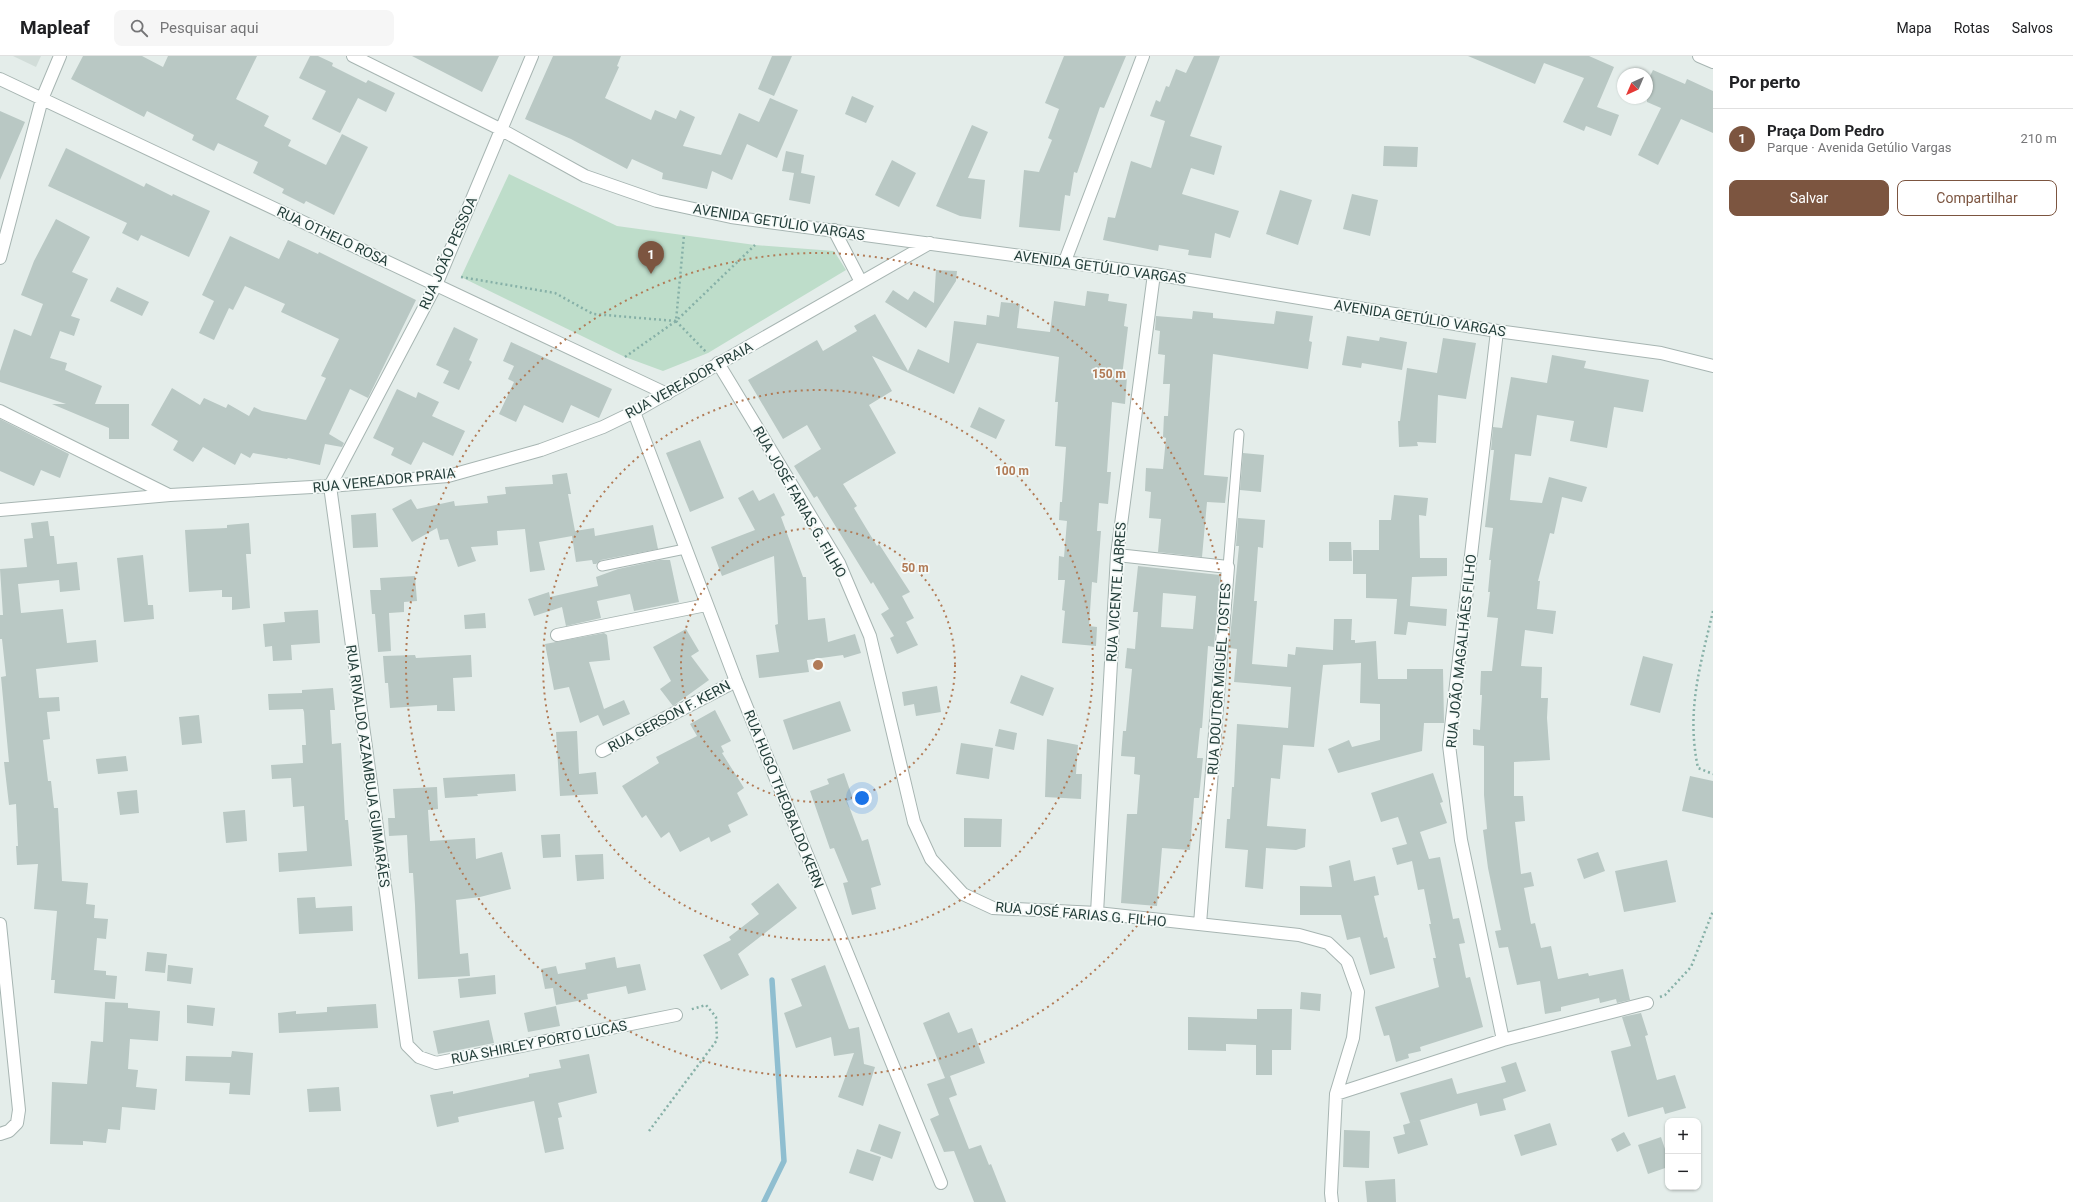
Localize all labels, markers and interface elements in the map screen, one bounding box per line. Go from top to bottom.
search box [114,10,394,46]
text: Mapleaf [20,16,90,39]
icon: search [128,17,150,39]
text: Pesquisar aqui [160,19,259,37]
text: Mapa [1896,20,1932,36]
text: Rotas [1954,20,1990,36]
text: Salvos [2012,20,2053,36]
north arrow [1617,68,1653,104]
text: Por perto [1729,72,1800,92]
text: Praça Dom Pedro [1767,122,1884,140]
text: 1 [1738,131,1746,146]
text: 210 m [2020,131,2057,146]
text: Parque · Avenida Getúlio Vargas [1767,140,1952,155]
button: Salvar [1729,180,1889,216]
button: Compartilhar [1897,180,2057,216]
street label: RUA JOÃO PESSOA [415,194,480,312]
street label: AVENIDA GETÚLIO VARGAS [692,200,866,243]
street label: RUA OTHELO ROSA [274,203,392,269]
pin: 1 [638,241,664,274]
street label: AVENIDA GETÚLIO VARGAS [1013,246,1187,287]
street label: AVENIDA GETÚLIO VARGAS [1333,296,1507,339]
street label: RUA VEREADOR PRAIA [622,338,756,422]
text: 150 m [1092,367,1126,381]
street label: RUA JOSÉ FARIAS G. FILHO [750,423,851,580]
text: 100 m [995,464,1029,478]
street label: RUA VEREADOR PRAIA [312,465,456,495]
street label: RUA VICENTE LABRES [1103,522,1129,662]
street label: RUA JOÃO MAGALHÃES FILHO [1442,553,1479,749]
text: 50 m [901,561,929,575]
street label: RUA DOUTOR MIGUEL TOSTES [1204,583,1234,775]
street label: RUA RIVALDO AZAMBUJA GUIMARÃES [343,644,394,888]
centre of rings [811,658,825,672]
street label: RUA GERSON F. KERN [605,677,733,755]
street label: RUA HUGO THEOBALDO KERN [741,708,827,890]
your location [852,788,872,808]
street label: RUA JOSÉ FARIAS G. FILHO [995,898,1167,929]
street label: RUA SHIRLEY PORTO LUCAS [450,1017,628,1067]
map controls [1665,1118,1701,1190]
button: + [1665,1118,1701,1154]
button: − [1665,1154,1701,1190]

